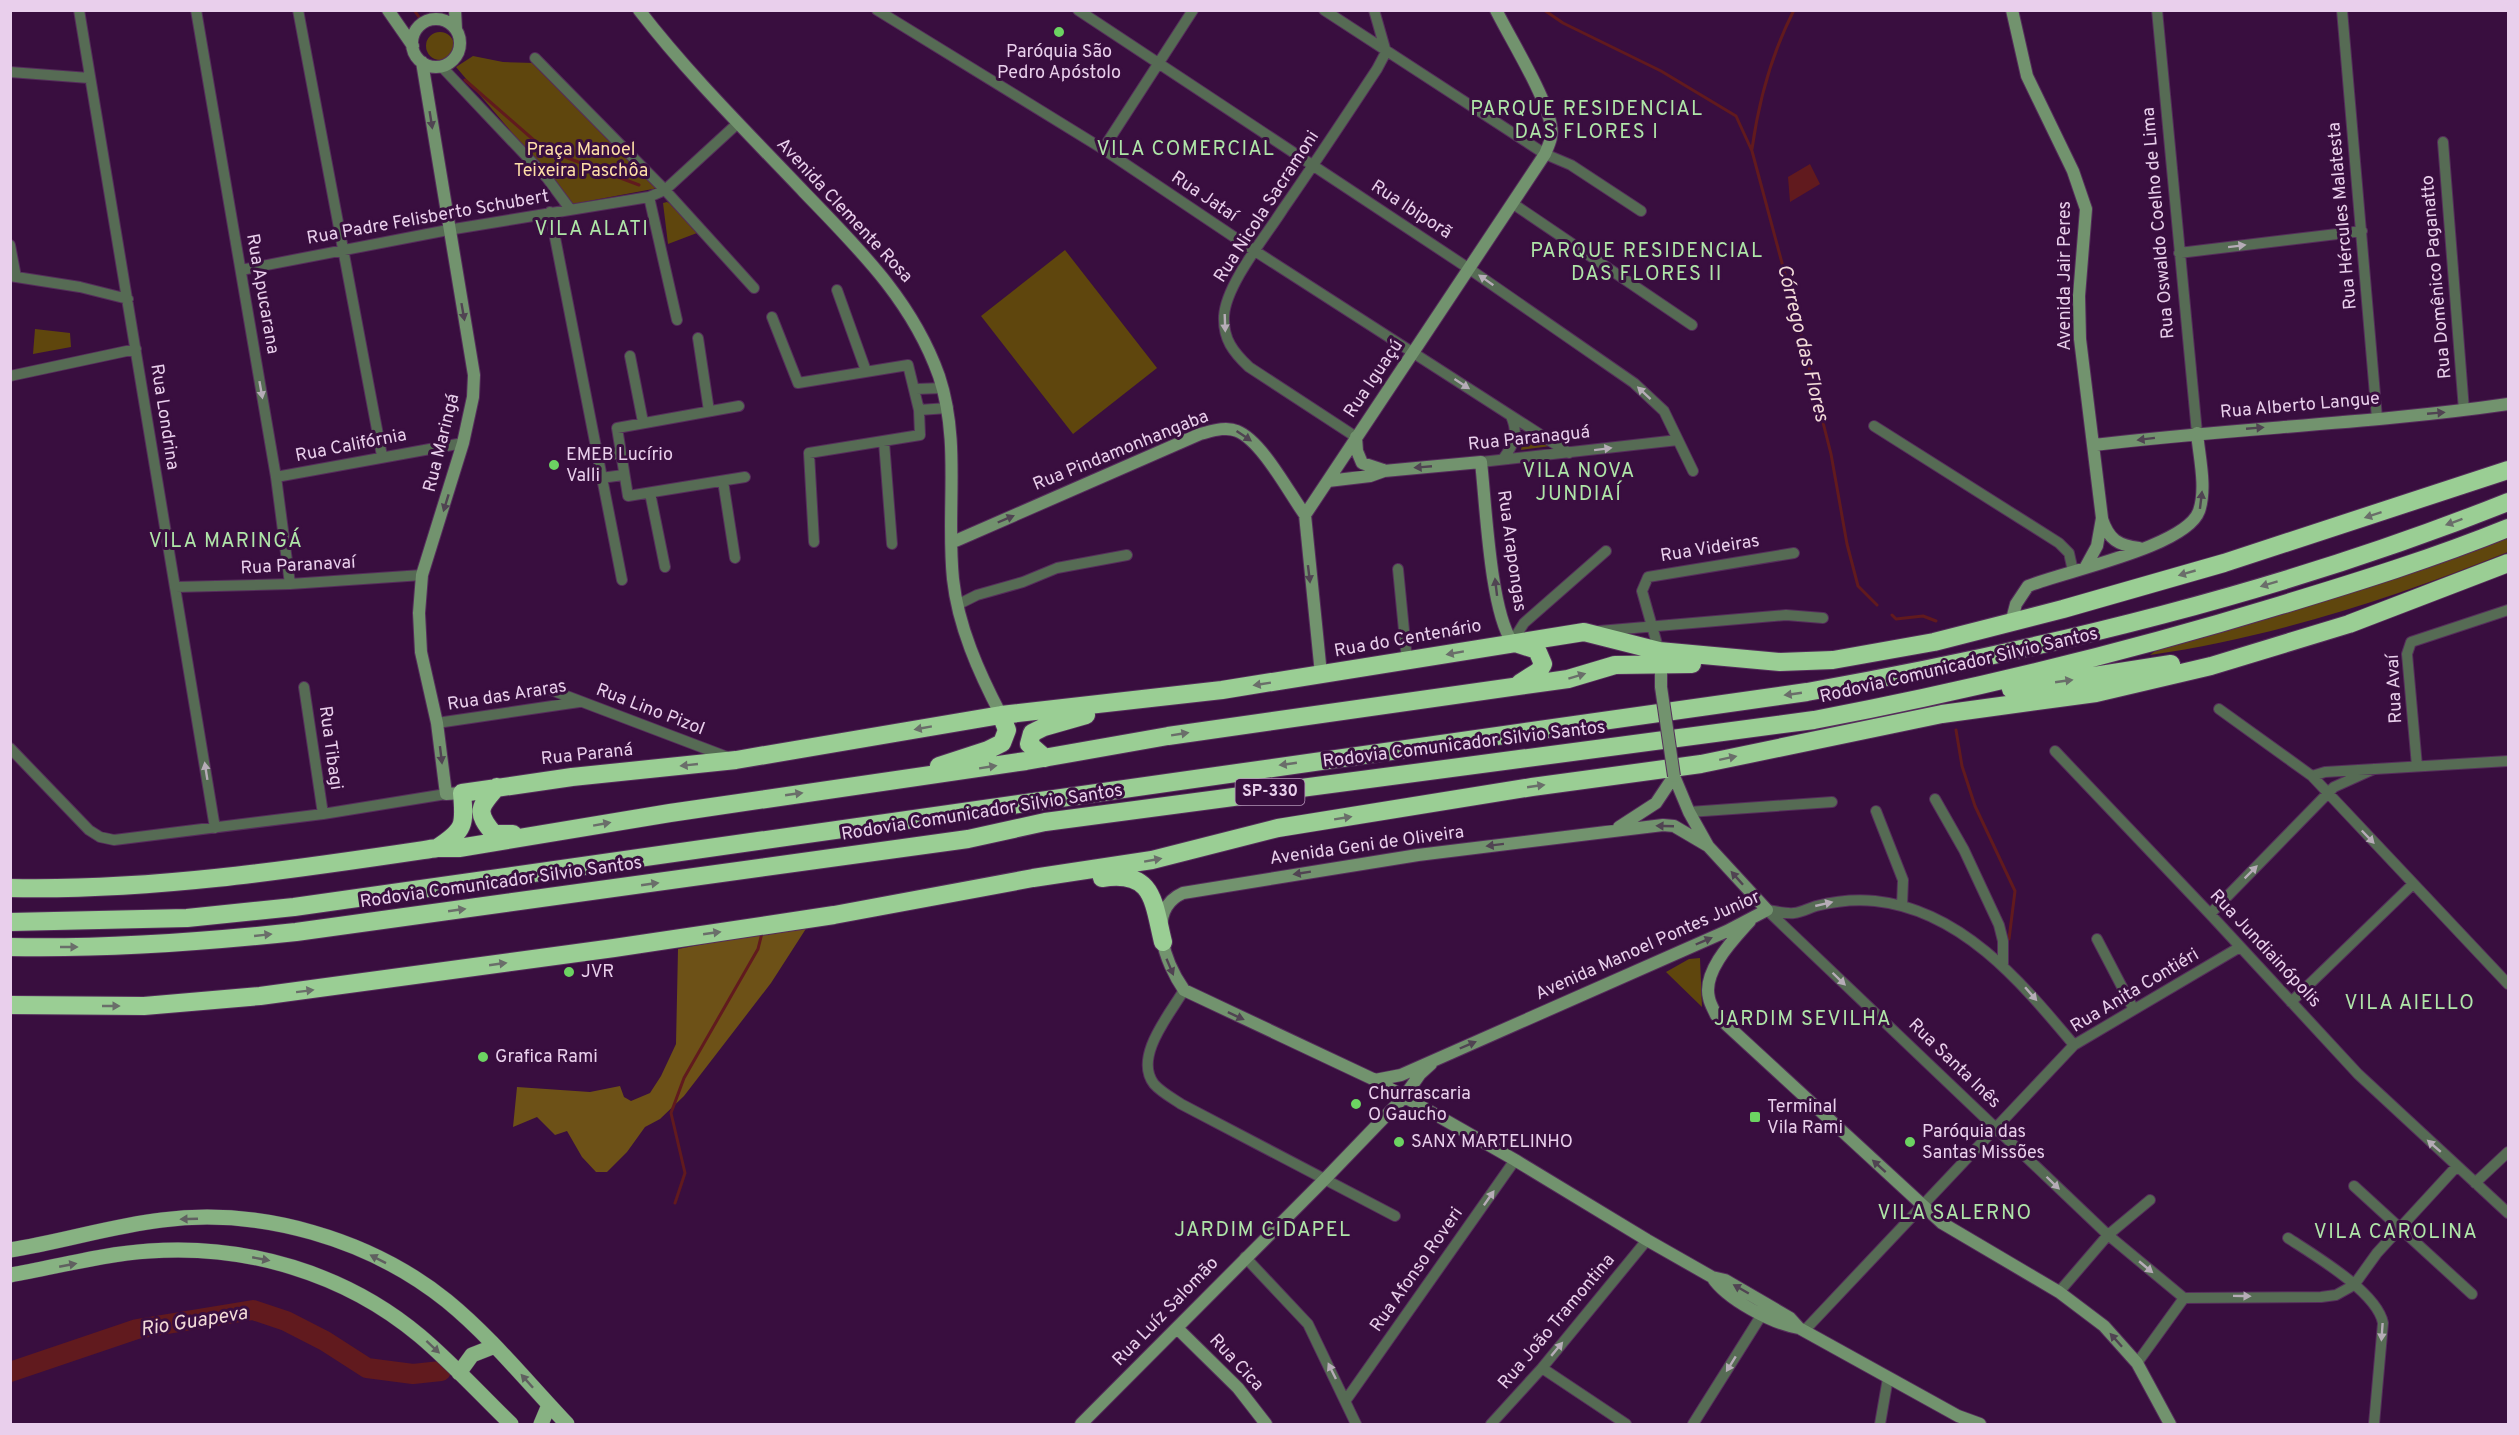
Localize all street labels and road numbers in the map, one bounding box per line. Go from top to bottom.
street label: Rua Oswaldo Coelho de Lima [2137,106,2181,340]
street label: Rua Hércules Malatesta [2323,121,2363,311]
street label: Rua Nicola Sacramoni [1209,127,1325,287]
street label: Avenida Clemente Rosa [771,134,917,288]
street label: Rua Jataí [1166,166,1243,228]
street label: Rua Domênico Paganatto [2417,174,2457,380]
street label: Rua Ibiporã [1366,175,1456,245]
street label: Rua Padre Felisberto Schubert [305,185,551,251]
street label: Avenida Jair Peres [2054,201,2077,351]
street label: Rua Apucarana [240,232,284,356]
street label: Rua Iguaçú [1339,335,1409,423]
street label: Rua Londrina [144,362,184,472]
street label: Rua Alberto Langue [2219,388,2381,424]
street label: Rua Maringá [419,391,465,495]
street label: Rua Pindamonhangaba [1030,405,1212,497]
street label: Rua Paranaguá [1467,421,1591,457]
street label: Rua Califórnia [293,424,409,468]
street label: Rua Arapongas [1491,489,1531,613]
street label: Rua Videiras [1659,530,1761,568]
street label: Rua Paranavaí [240,551,358,581]
street label: Rua do Centenário [1333,615,1483,663]
street label: Rodovia Comunicador Silvio Santos [1818,623,2100,709]
street label: Rua Avaí [2382,652,2408,724]
street label: Rua das Araras [446,675,568,717]
street label: Rua Lino Pizol [592,679,708,741]
street label: Rua Tibagi [313,704,347,792]
street label: Rodovia Comunicador Silvio Santos [1321,716,1607,774]
street label: Rua Paraná [540,739,634,771]
street label: Rodovia Comunicador Silvio Santos [840,779,1124,847]
road number: SP-330 [1236,779,1304,805]
street label: Avenida Geni de Oliveira [1268,821,1466,871]
street label: Rodovia Comunicador Silvio Santos [358,852,644,914]
street label: Rua Jundiainópolis [2204,885,2326,1013]
street label: Avenida Manoel Pontes Junior [1532,886,1764,1006]
street label: Rua Anita Contiéri [2067,944,2203,1038]
street label: Rua Santa Inês [1903,1014,2005,1114]
street label: Rua Afonso Roveri [1365,1203,1469,1337]
street label: Rua João Tramontina [1494,1250,1620,1394]
street label: Rua Luíz Salomão [1108,1252,1224,1372]
street label: Rua Cica [1204,1329,1268,1397]

